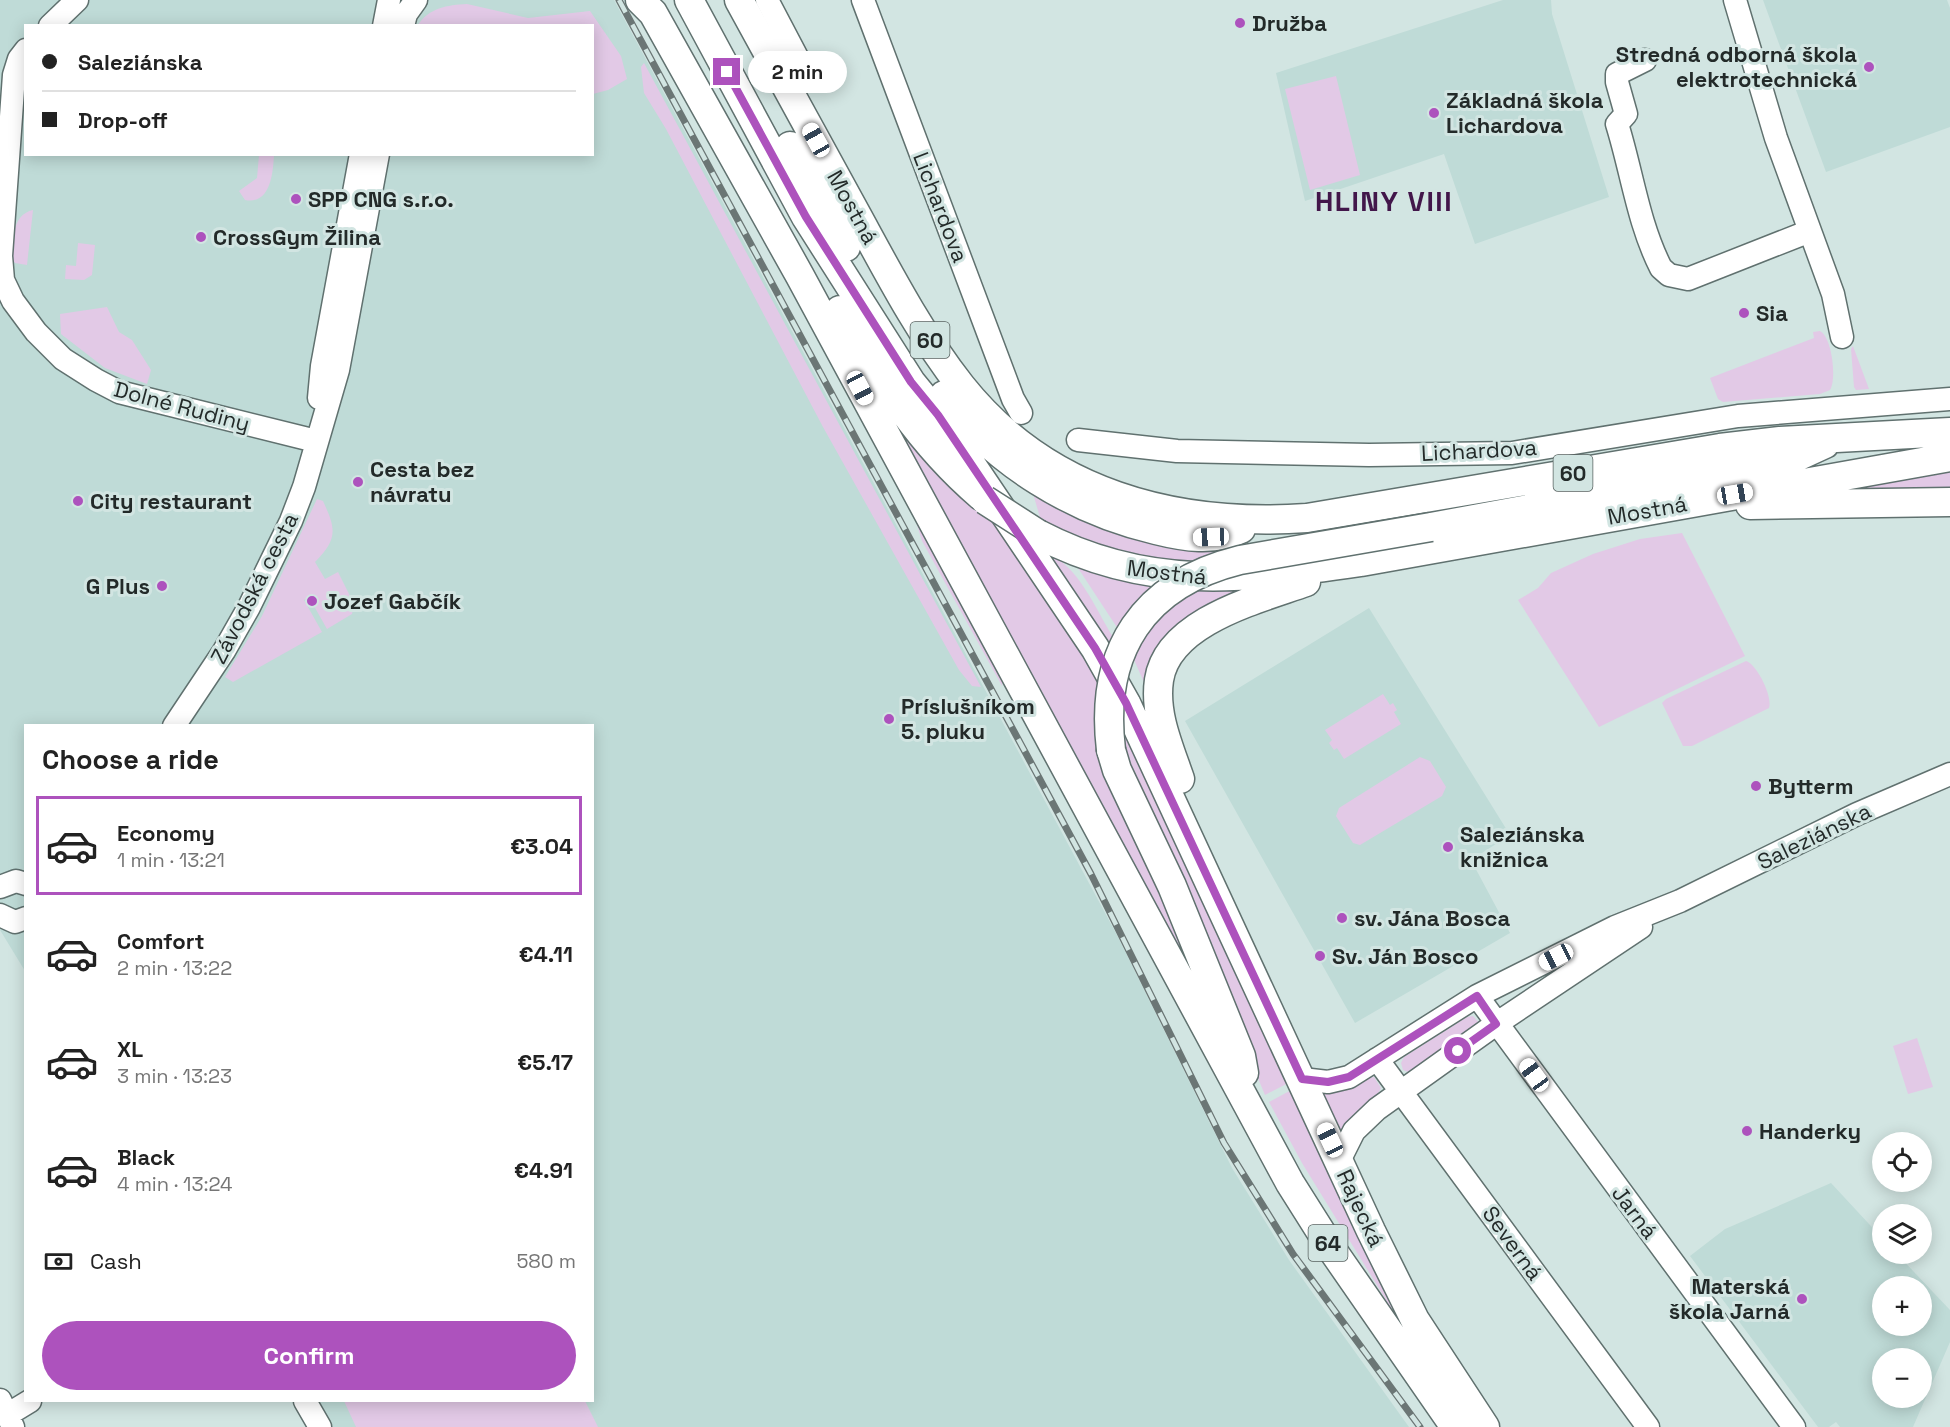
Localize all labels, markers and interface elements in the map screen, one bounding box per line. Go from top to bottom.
place label: Družba [1252,9,1327,37]
marker: Družba [1233,16,1247,30]
place label: Stredná odborná škola elektrotechnická [1616,40,1857,93]
text: Saleziánska [78,48,202,76]
callout: 2 min [748,51,847,93]
route end [713,58,740,85]
text: 2 min [772,59,823,85]
marker: Stredná odborná škola elektrotechnická [1862,60,1876,74]
place label: Základná škola Lichardova [1446,86,1604,139]
text: Drop-off [78,106,168,134]
marker: Základná škola Lichardova [1427,106,1441,120]
car [799,120,833,160]
street label: Lichardova [907,148,975,267]
street label: Mostná [821,165,885,249]
district label: HLINY VIII [1315,183,1453,219]
place label: SPP CNG s.r.o. [308,185,454,213]
marker: SPP CNG s.r.o. [289,192,303,206]
place label: CrossGym Žilina [213,223,381,251]
marker: CrossGym Žilina [194,230,208,244]
place label: Sia [1756,299,1788,327]
marker: Sia [1737,306,1751,320]
road number: 60 [910,322,950,358]
car [844,368,876,408]
street label: Dolné Rudiny [111,374,253,438]
street label: Lichardova [1420,433,1538,467]
place label: Cesta bez návratu [370,455,474,508]
road number: 60 [1554,455,1592,491]
marker: Cesta bez návratu [351,475,365,489]
car [1716,482,1754,506]
place label: City restaurant [90,487,252,515]
street label: Mostná [1605,489,1689,531]
marker: City restaurant [71,494,85,508]
street label: Závodská cesta [204,508,304,668]
car [1193,527,1229,547]
street label: Mostná [1125,553,1209,591]
place label: G Plus [86,572,150,600]
marker: G Plus [155,579,169,593]
place label: Jozef Gabčík [324,587,462,615]
marker: Jozef Gabčík [305,594,319,608]
place label: Príslušníkom 5. pluku [901,692,1035,745]
marker: Príslušníkom 5. pluku [882,712,896,726]
text: Choose a ride [42,742,219,777]
place label: Bytterm [1768,772,1854,800]
marker: Bytterm [1749,779,1763,793]
street label: Saleziánska [1753,796,1876,876]
icon: car [45,819,99,873]
text: Economy [117,819,215,847]
place label: Saleziánska knižnica [1460,820,1585,873]
text: €3.04 [510,832,573,860]
marker: Saleziánska knižnica [1441,840,1455,854]
text: 1 min · 13:21 [117,847,225,873]
place label: sv. Jána Bosca [1354,904,1510,932]
marker: sv. Jána Bosca [1335,911,1349,925]
icon: car [45,927,99,981]
text: Comfort [117,927,205,955]
text: €4.11 [519,940,573,968]
car [1536,941,1576,973]
place label: Sv. Ján Bosco [1332,942,1478,970]
marker: Sv. Ján Bosco [1313,949,1327,963]
text: 2 min · 13:22 [117,955,232,981]
icon: car [45,1035,99,1089]
text: XL [117,1035,143,1063]
route start [1444,1037,1471,1064]
text: €5.17 [517,1048,573,1076]
car [1516,1055,1552,1095]
text: 3 min · 13:23 [117,1063,232,1089]
place label: Handerky [1759,1117,1861,1145]
car [1314,1120,1346,1160]
marker: Handerky [1740,1124,1754,1138]
map controls [1872,1132,1932,1408]
button: locate [1872,1132,1932,1192]
icon: car [45,1143,99,1197]
text: Black [117,1143,175,1171]
text: €4.91 [514,1156,573,1184]
street label: Rajecká [1331,1165,1391,1252]
text: 4 min · 13:24 [117,1171,233,1197]
street label: Jarná [1606,1180,1664,1244]
street label: Severná [1477,1200,1549,1286]
button: layers [1872,1204,1932,1264]
road number: 64 [1308,1225,1348,1261]
icon: cash [42,1245,75,1278]
text: Cash [90,1247,142,1275]
text: 580 m [516,1248,576,1274]
place label: Materská škola Jarná [1669,1272,1790,1325]
button: + [1872,1276,1932,1336]
marker: Materská škola Jarná [1795,1292,1809,1306]
button: Confirm [42,1321,576,1390]
button: − [1872,1348,1932,1408]

